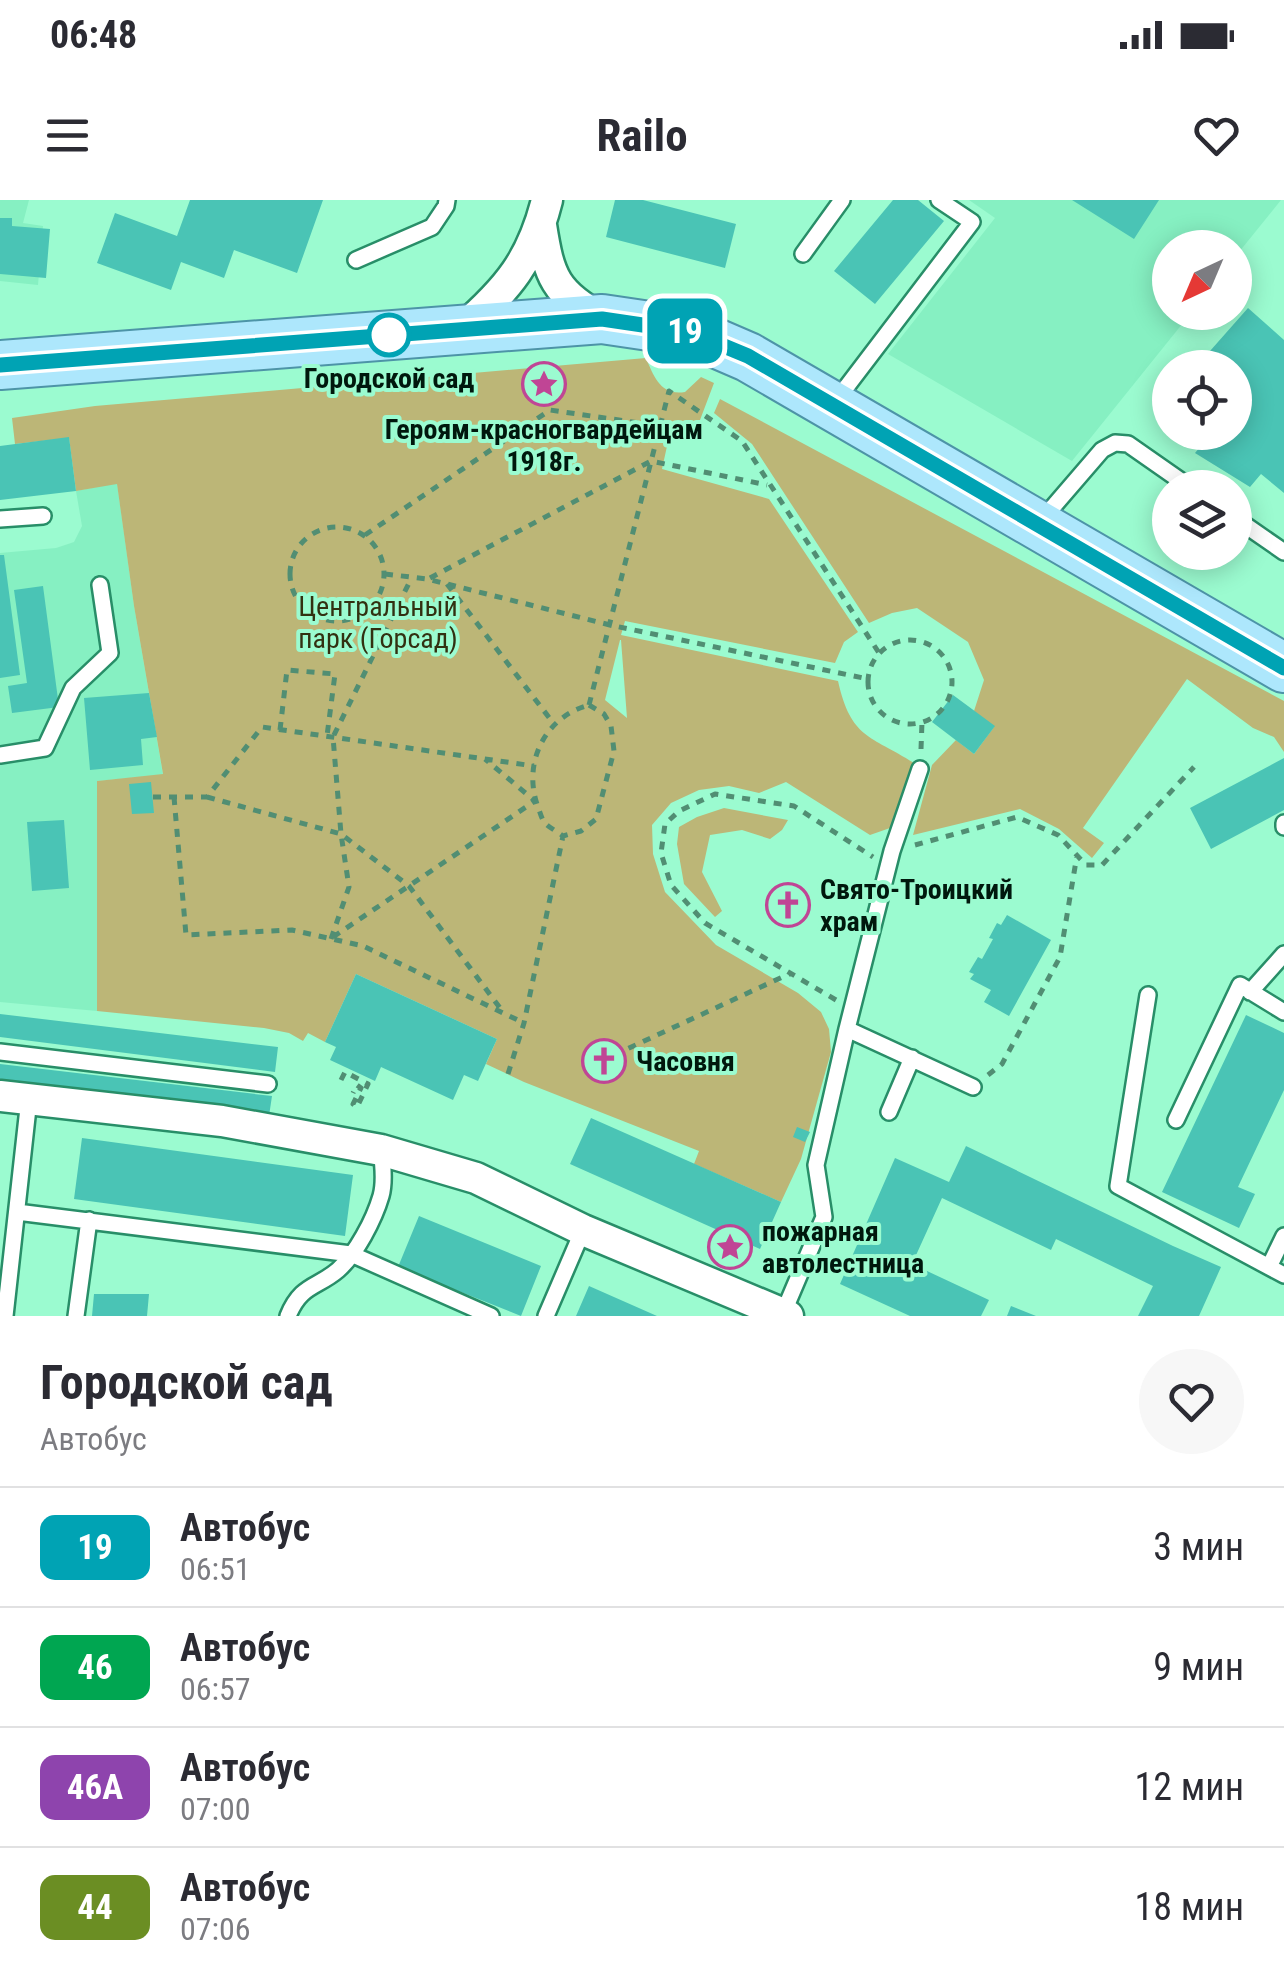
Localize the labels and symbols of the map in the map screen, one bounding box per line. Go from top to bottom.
north arrow [1152,230,1252,330]
line badge: 19 [640,298,730,364]
marker: Городской сад [368,314,410,356]
place icon: Героям-красногвардейцам 1918г. [521,361,567,407]
place label: Городской сад [304,362,474,395]
place label: Героям-красногвардейцам 1918г. [385,413,703,478]
park label: Центральный парк (Горсад) [298,590,458,655]
place label: Свято-Троицкий храм [820,873,1013,938]
church icon: Свято-Троицкий храм [765,882,811,928]
church icon: Часовня [581,1038,627,1084]
place label: Часовня [636,1045,735,1078]
place label: пожарная автолестница [762,1215,924,1280]
place icon: пожарная автолестница [707,1224,753,1270]

